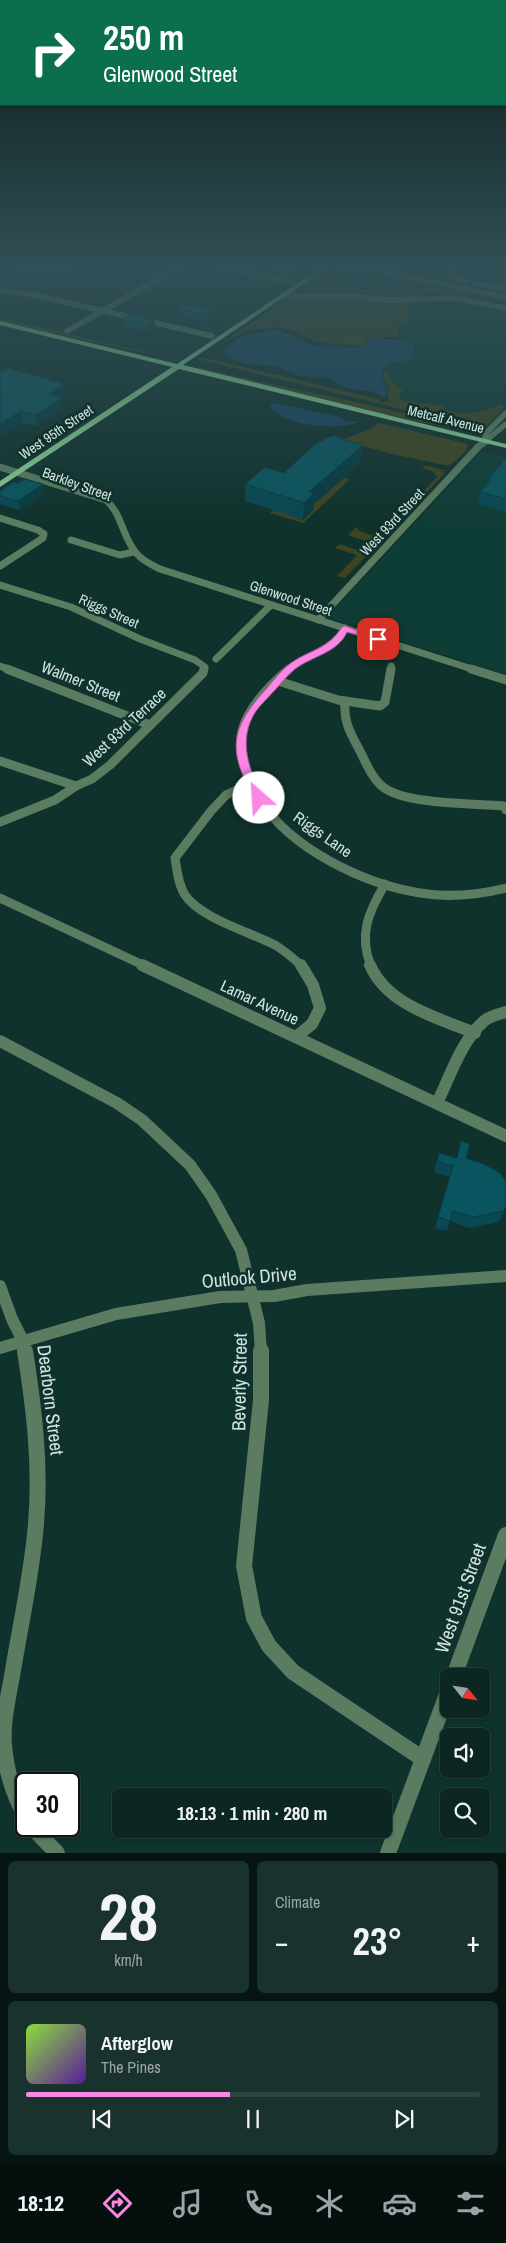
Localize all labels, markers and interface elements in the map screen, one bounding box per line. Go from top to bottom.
text: 250 m [103,14,184,61]
icon: right [20,20,85,85]
text: Glenwood Street [103,59,237,89]
street label: West 95th Street [16,401,96,463]
street label: Metcalf Avenue [406,401,486,437]
street label: Barkley Street [40,463,114,505]
street label: West 93rd Street [356,484,428,560]
street label: Glenwood Street [248,576,334,620]
street label: Riggs Street [76,590,142,632]
pin [357,618,399,660]
icon: arrive [364,625,392,653]
street label: Walmer Street [38,655,124,707]
street label: West 93rd Terrace [77,683,171,771]
position arrow [232,771,284,823]
street label: Riggs Lane [289,806,357,862]
street label: Lamar Avenue [217,974,303,1030]
street label: Outlook Drive [200,1260,298,1294]
street label: Beverly Street [225,1332,253,1431]
street label: Dearborn Street [31,1343,71,1457]
street label: West 91st Street [428,1539,492,1656]
north arrow [440,1668,490,1718]
map controls [440,1668,490,1838]
button: sound [440,1728,490,1778]
speed limit sign: 30 [15,1772,80,1837]
button: search [440,1788,490,1838]
text: 18:13 · 1 min · 280 m [177,1800,327,1826]
text: 28 [99,1873,158,1960]
text: Climate [275,1891,320,1913]
text: 23° [353,1916,402,1967]
text: − [275,1923,288,1961]
text: + [467,1923,480,1961]
text: km/h [114,1949,143,1971]
text: Afterglow [101,2030,173,2056]
text: The Pines [101,2056,161,2078]
icon: previous [88,2105,116,2133]
icon: pause [239,2105,267,2133]
icon: next [390,2105,418,2133]
icon: directions [100,2186,135,2221]
icon: music [170,2186,205,2221]
icon: phone [241,2186,276,2221]
icon: climate [312,2186,347,2221]
icon: car [382,2186,417,2221]
icon: filters [453,2186,488,2221]
text: 18:12 [18,2188,64,2218]

